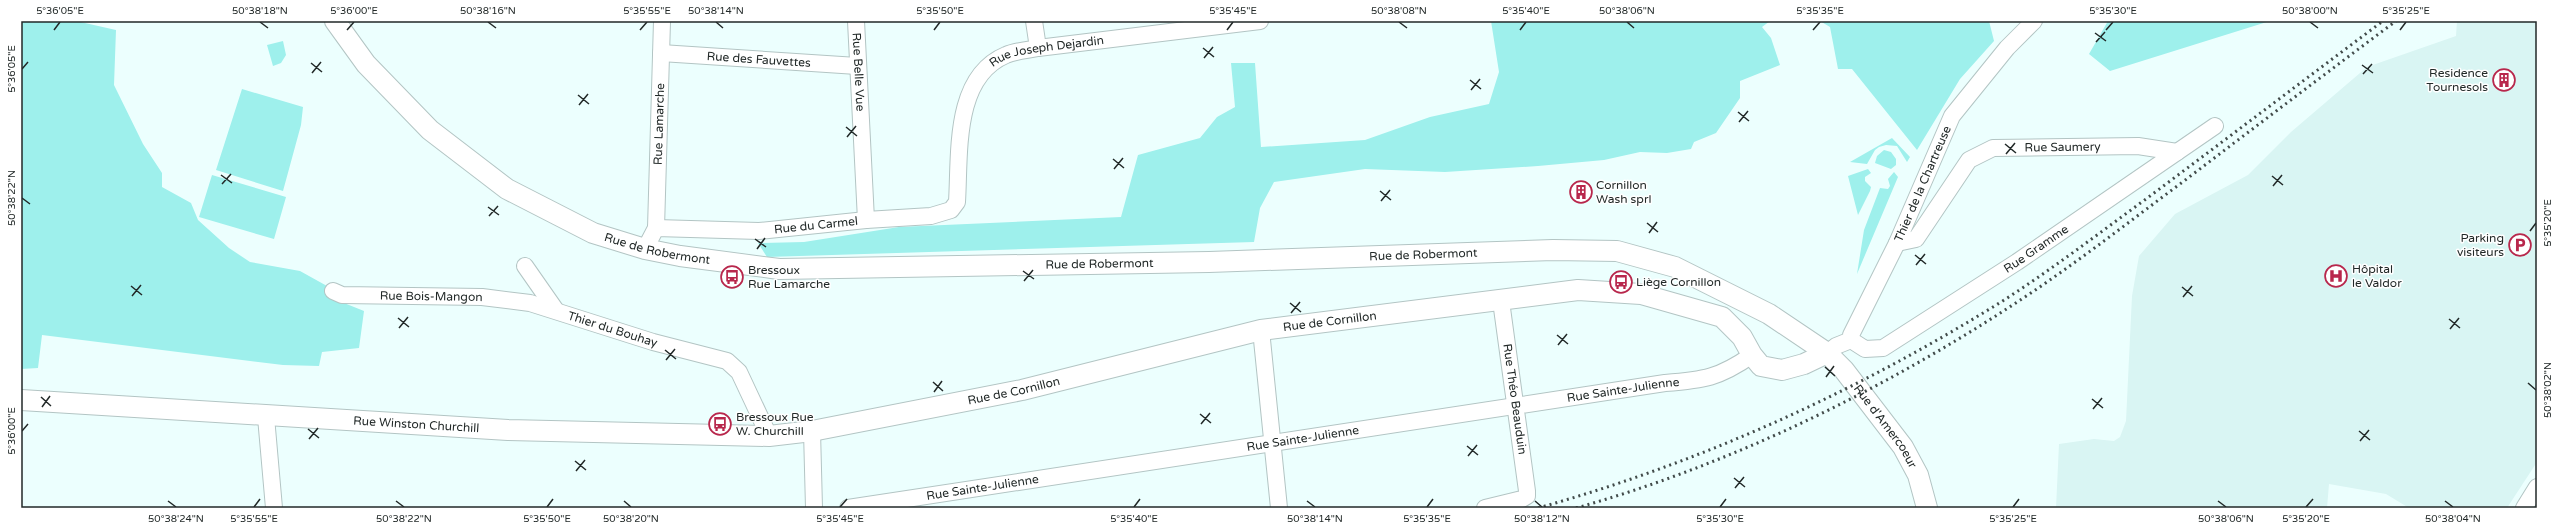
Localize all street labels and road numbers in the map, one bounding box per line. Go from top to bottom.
street label: Rue Belle Vue [850,32,868,112]
street label: Rue Joseph Dejardin [987,33,1105,70]
street label: Rue des Fauvettes [706,49,811,70]
street label: Rue Lamarche [651,83,667,165]
street label: Thier de la Chartreuse [1891,123,1954,244]
street label: Rue Saumery [2024,140,2101,155]
street label: Rue du Carmel [773,214,859,236]
street label: Rue Gramme [2001,222,2071,276]
street label: Rue de Robermont [603,230,712,267]
street label: Rue de Robermont [1369,246,1478,263]
street label: Rue de Robermont [1045,256,1154,272]
street label: Rue Bois-Mangon [380,289,483,304]
street label: Thier du Bouhay [566,308,660,350]
street label: Rue de Cornillon [1282,308,1377,334]
street label: Rue Théo Beauduin [1500,343,1530,455]
street label: Rue de Cornillon [966,374,1061,407]
street label: Rue Sainte-Julienne [1566,375,1680,405]
street label: Rue d'Amercoeur [1851,382,1920,471]
street label: Rue Winston Churchill [353,413,480,435]
street label: Rue Sainte-Julienne [1246,423,1360,454]
street label: Rue Sainte-Julienne [925,472,1040,503]

